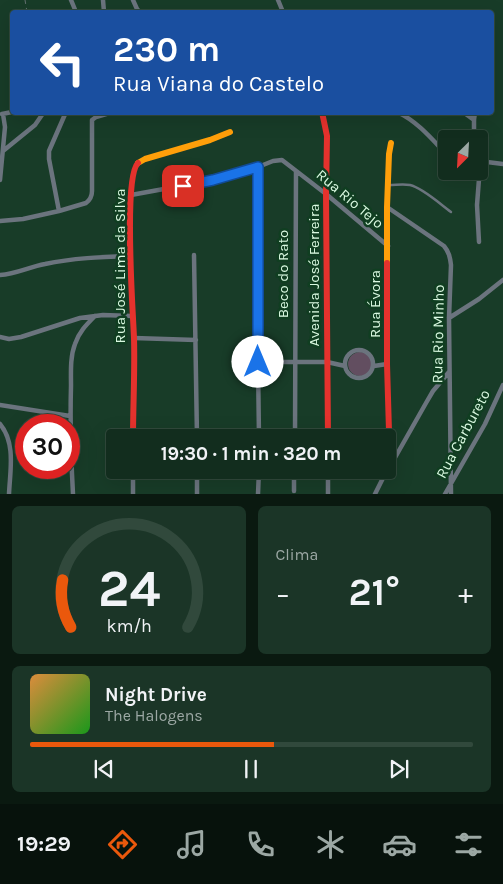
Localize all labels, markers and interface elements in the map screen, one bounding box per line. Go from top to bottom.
text: 230 m [113,29,220,70]
icon: left [30,30,95,95]
text: Rua Viana do Castelo [113,71,324,97]
north arrow [438,130,488,180]
map controls [438,130,488,180]
pin [162,165,204,207]
street label: Rua Rio Tejo [313,166,387,232]
icon: arrive [169,172,197,200]
street label: Rua José Lima da Silva [111,188,129,344]
street label: Avenida José Ferreira [305,204,323,347]
street label: Beco do Rato [274,230,292,318]
street label: Rua Évora [366,270,384,338]
street label: Rua Rio Minho [428,284,448,384]
position arrow [231,335,283,387]
street label: Rua Carbureto [432,387,494,481]
speed limit sign: 30 [15,414,80,479]
text: 19:30 · 1 min · 320 m [161,443,341,465]
text: Clima [276,545,318,564]
text: 24 [98,558,160,619]
text: 21° [349,570,400,615]
text: − [276,577,290,610]
text: + [458,577,473,610]
text: km/h [106,616,151,637]
text: Night Drive [105,684,207,706]
text: The Halogens [105,706,203,725]
icon: previous [90,755,118,783]
icon: pause [237,755,265,783]
icon: next [385,755,413,783]
icon: directions [105,827,140,862]
icon: music [174,827,209,862]
icon: phone [243,827,278,862]
icon: climate [313,827,348,862]
icon: car [382,827,417,862]
icon: filters [451,827,486,862]
text: 19:29 [17,831,71,857]

